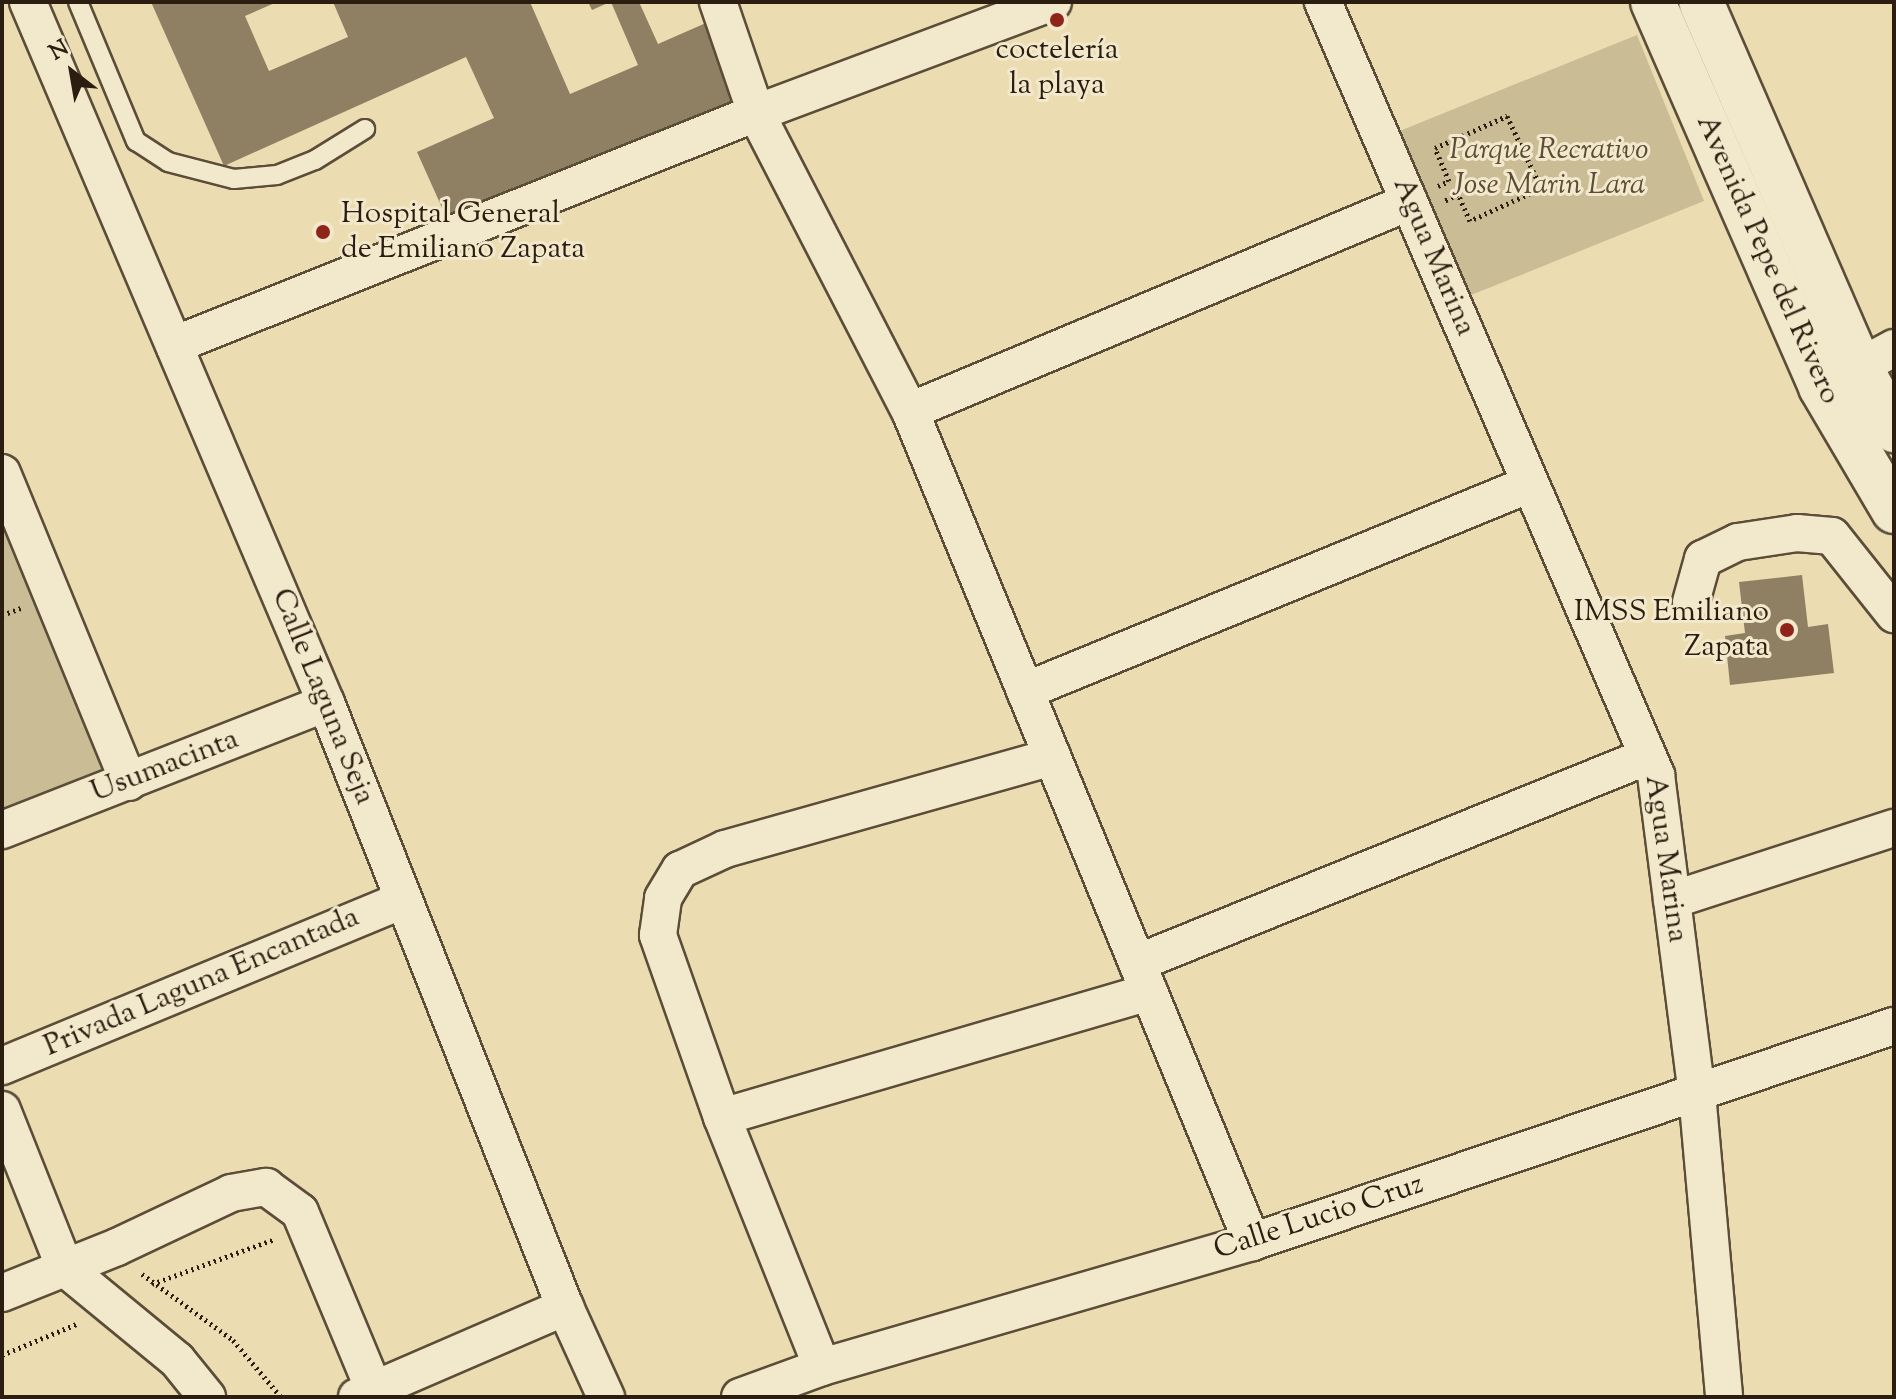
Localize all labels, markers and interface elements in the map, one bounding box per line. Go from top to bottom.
marker: coctelería la playa [1048,11,1066,29]
north arrow [32,32,112,112]
text: N [44,33,75,70]
place label: coctelería la playa [995,33,1119,104]
street label: Avenida Pepe del Rivero [1687,110,1847,410]
park label: Parque Recrativo Jose Marin Lara [1450,133,1648,204]
street label: Agua Marina [1384,173,1482,341]
place label: Hospital General de Emiliano Zapata [341,197,585,268]
marker: Hospital General de Emiliano Zapata [312,221,334,243]
street label: Calle Laguna Seja [262,584,382,810]
place label: IMSS Emiliano Zapata [1574,595,1769,666]
marker: IMSS Emiliano Zapata [1776,619,1798,641]
street label: Usumacinta [86,722,244,812]
street label: Agua Marina [1635,773,1695,945]
street label: Privada Laguna Encantada [39,900,365,1066]
street label: Calle Lucio Cruz [1210,1167,1428,1269]

